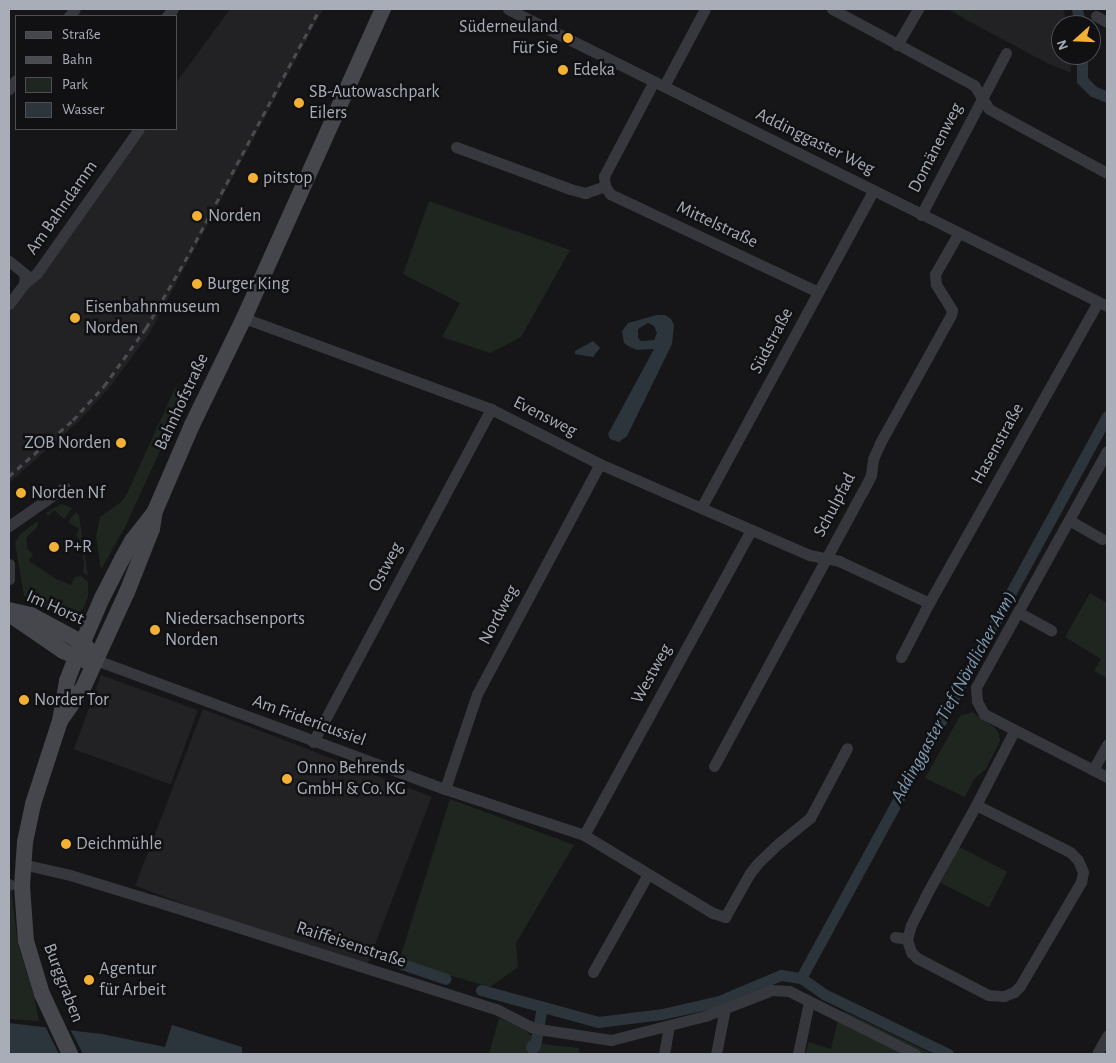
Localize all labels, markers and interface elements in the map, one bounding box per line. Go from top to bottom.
legend [15,15,178,130]
north arrow [1051,15,1101,65]
place label: Süderneuland Für Sie [459,17,558,59]
text: Straße [62,27,101,42]
marker: Süderneuland Für Sie [562,32,574,44]
text: N [1055,38,1071,52]
text: Bahn [62,52,92,67]
place label: Edeka [573,59,615,81]
marker: Edeka [557,64,569,76]
text: Park [62,77,88,92]
place label: SB-Autowaschpark Eilers [309,82,440,125]
marker: SB-Autowaschpark Eilers [293,97,305,109]
street label: Domänenweg [904,99,968,197]
text: Wasser [62,102,104,117]
street label: Addinggaster Weg [752,104,878,180]
street label: Am Bahndamm [22,157,102,259]
place label: pitstop [263,167,312,189]
marker: pitstop [247,172,259,184]
street label: Mittelstraße [673,197,761,253]
place label: Norden [208,205,261,227]
marker: Norden [190,209,204,223]
place label: Burger King [207,273,290,295]
marker: Burger King [191,278,203,290]
place label: Eisenbahnmuseum Norden [85,297,220,340]
street label: Südstraße [746,304,798,378]
marker: Eisenbahnmuseum Norden [69,312,81,324]
street label: Bahnhofstraße [150,350,214,454]
street label: Evensweg [510,392,580,442]
street label: Hasenstraße [967,400,1029,488]
place label: ZOB Norden [24,432,111,454]
marker: ZOB Norden [115,437,127,449]
street label: Schulpfad [809,469,861,541]
place label: Norden Nf [31,482,105,504]
marker: Norden Nf [15,487,27,499]
place label: P+R [64,536,92,558]
street label: Ostweg [364,539,408,595]
marker: P+R [48,541,60,553]
street label: Nordweg [474,581,524,649]
street label: Im Horst [23,586,87,630]
water label: Addinggaster Tief (Nördlicher Arm) [886,588,1022,806]
place label: Niedersachsenports Norden [165,609,305,652]
marker: Niedersachsenports Norden [149,624,161,636]
street label: Westweg [627,640,677,708]
place label: Norder Tor [34,689,109,711]
street label: Am Fridericussiel [249,690,369,752]
marker: Norder Tor [18,694,30,706]
place label: Onno Behrends GmbH & Co. KG [297,758,406,801]
marker: Onno Behrends GmbH & Co. KG [281,773,293,785]
place label: Deichmühle [76,833,162,855]
marker: Deichmühle [60,838,72,850]
street label: Raiffeisenstraße [293,917,409,973]
street label: Burggraben [38,940,88,1026]
place label: Agentur für Arbeit [99,959,166,1002]
marker: Agentur für Arbeit [83,974,95,986]

